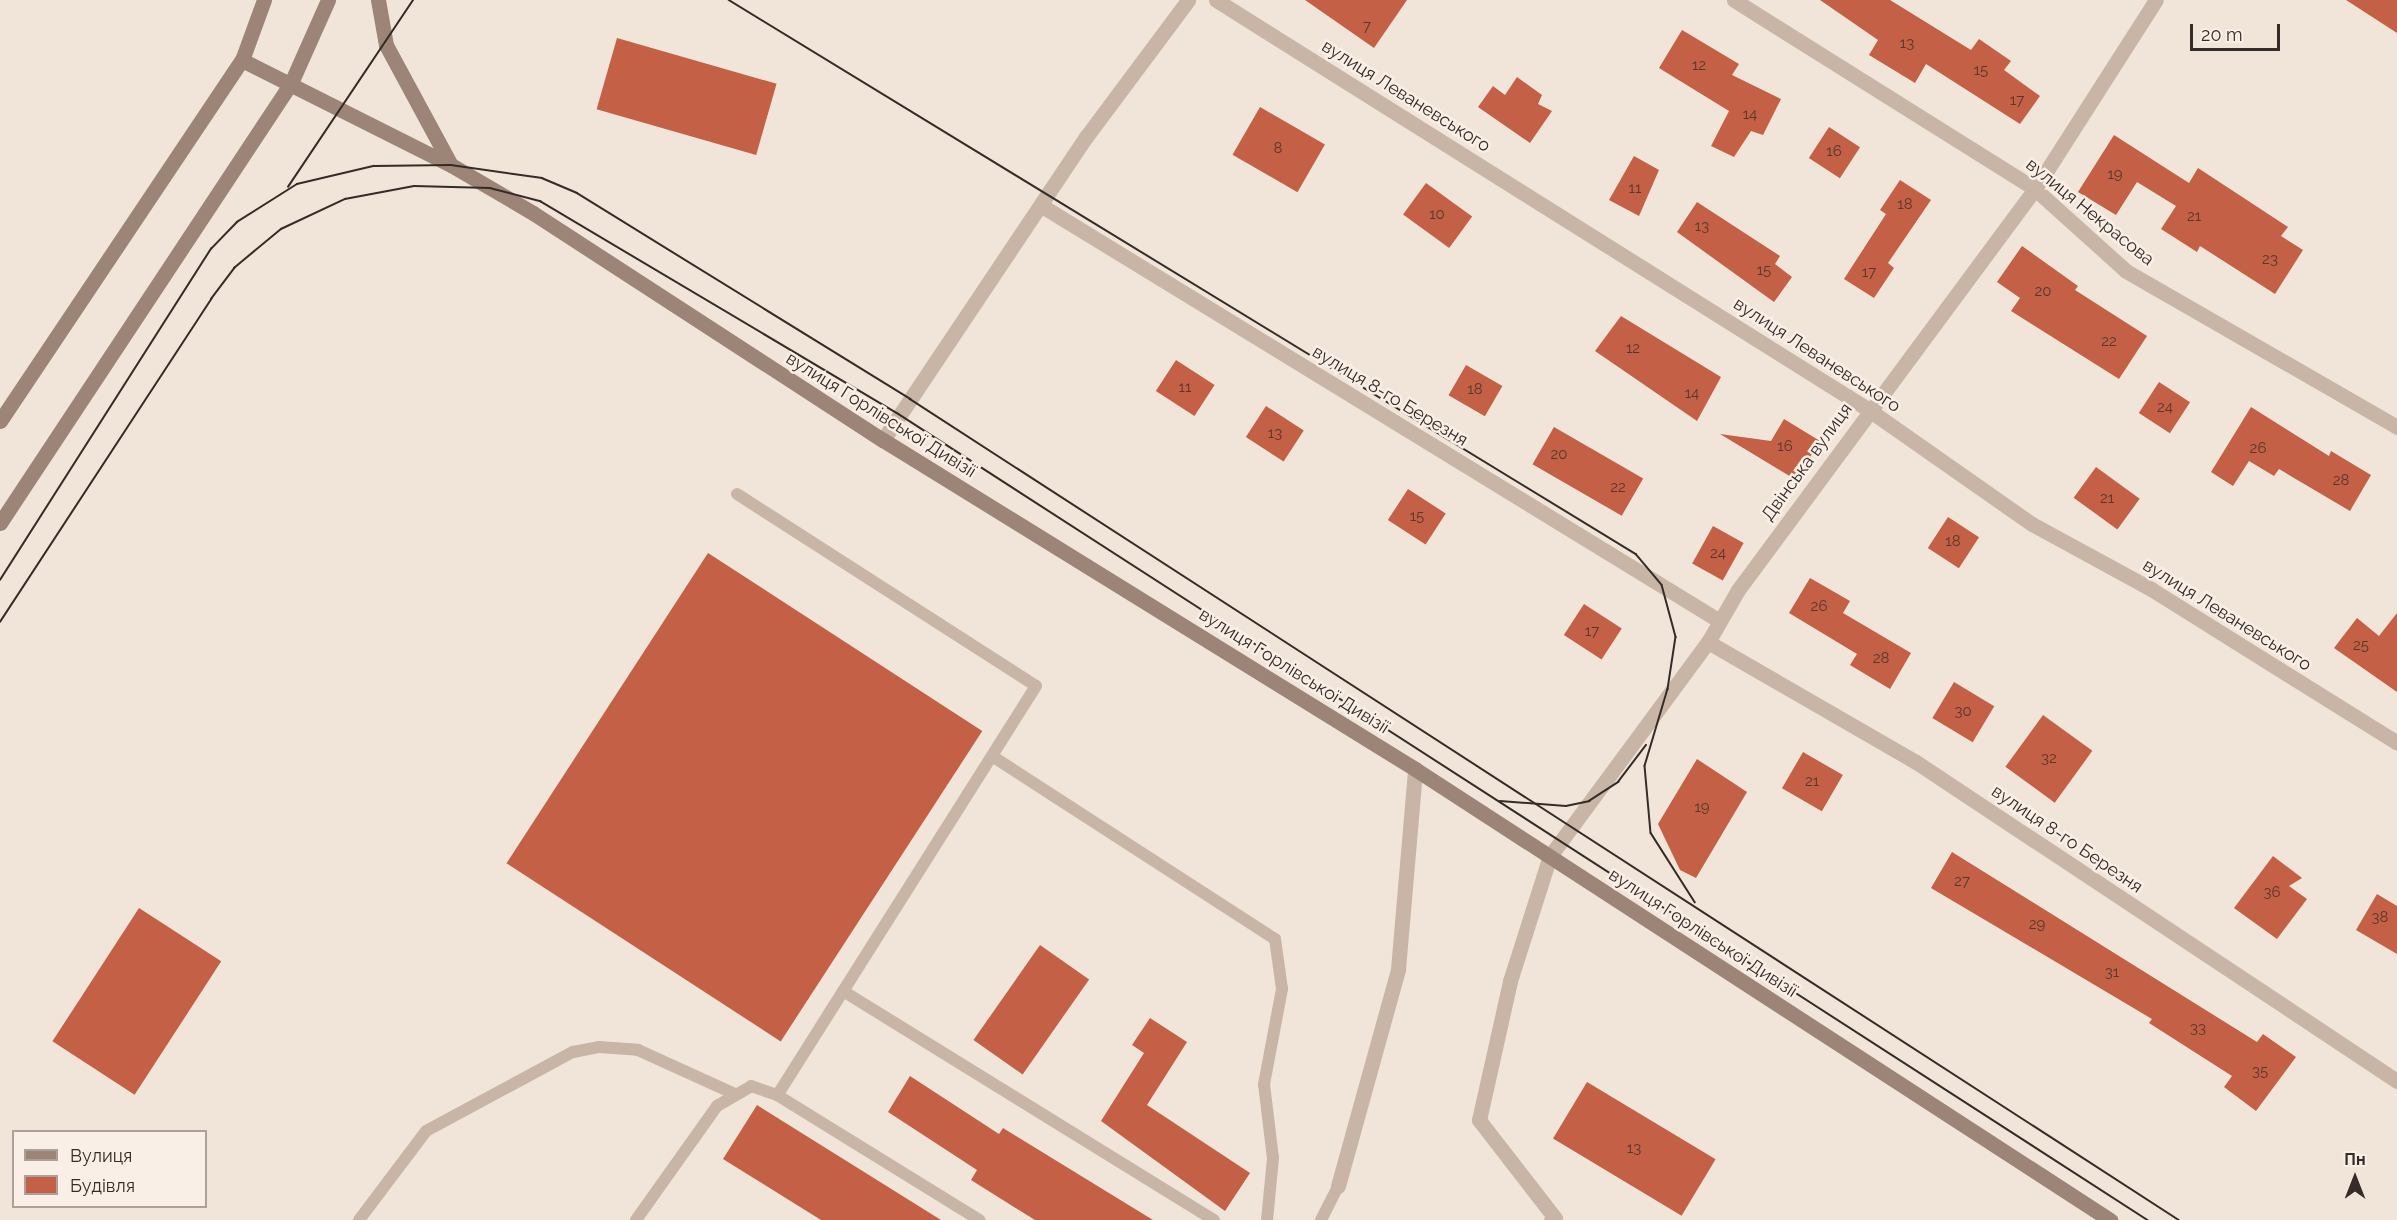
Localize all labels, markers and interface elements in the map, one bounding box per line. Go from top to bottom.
scale bar [2193,12,2283,50]
house number: 7 [1363,18,1371,36]
text: 20 m [2201,24,2243,45]
street label: вулиця Леваневського [1318,35,1494,157]
house number: 13 [1900,35,1914,53]
house number: 12 [1692,57,1706,75]
house number: 15 [1974,62,1988,80]
house number: 17 [2010,92,2024,110]
house number: 14 [1743,106,1757,124]
house number: 8 [1274,140,1282,158]
house number: 16 [1826,143,1842,161]
street label: вулиця Некрасова [2022,154,2158,270]
house number: 19 [2107,166,2123,184]
house number: 11 [1629,180,1641,198]
house number: 18 [1897,196,1913,214]
house number: 10 [1429,206,1445,224]
house number: 21 [2187,208,2201,226]
house number: 13 [1695,218,1709,236]
house number: 23 [2262,251,2278,269]
house number: 15 [1757,262,1771,280]
house number: 17 [1862,264,1876,282]
house number: 20 [2035,283,2051,301]
street label: вулиця Леваневського [1729,293,1905,417]
house number: 22 [2101,333,2117,351]
house number: 12 [1626,340,1640,358]
street label: вулиця 8-го Березня [1308,341,1472,451]
street label: вулиця Горлівської Дивізії [782,348,980,482]
house number: 11 [1179,379,1191,397]
house number: 18 [1467,381,1483,399]
house number: 14 [1685,385,1699,403]
street label: Двінська вулиця [1757,399,1857,525]
house number: 24 [2157,399,2173,417]
house number: 13 [1268,425,1282,443]
house number: 16 [1777,438,1793,456]
house number: 26 [2250,440,2266,458]
house number: 20 [1551,446,1567,464]
house number: 28 [2333,472,2349,490]
house number: 22 [1610,479,1626,497]
house number: 21 [2100,490,2114,508]
house number: 15 [1410,508,1424,526]
house number: 18 [1945,533,1961,551]
house number: 24 [1710,545,1726,563]
street label: вулиця Леваневського [2139,554,2315,676]
house number: 26 [1811,598,1827,616]
street label: вулиця Горлівської Дивізії [1195,604,1393,738]
house number: 17 [1585,623,1599,641]
house number: 25 [2353,637,2369,655]
house number: 28 [1873,650,1889,668]
house number: 30 [1954,703,1972,721]
house number: 32 [2041,750,2057,768]
house number: 21 [1805,773,1819,791]
street label: вулиця 8-го Березня [1987,780,2147,898]
house number: 19 [1694,799,1710,817]
street label: вулиця Горлівської Дивізії [1605,864,1801,1002]
house number: 27 [1954,873,1970,891]
house number: 36 [2263,884,2281,902]
house number: 38 [2372,909,2388,927]
house number: 29 [2029,916,2045,934]
house number: 31 [2105,964,2119,982]
house number: 33 [2190,1020,2206,1038]
house number: 35 [2252,1063,2268,1081]
legend [12,1130,207,1208]
house number: 13 [1627,1140,1641,1158]
text: Вулиця [70,1145,132,1166]
north arrow [2325,1148,2385,1208]
text: Пн [2344,1150,2366,1169]
text: Будівля [70,1175,135,1196]

